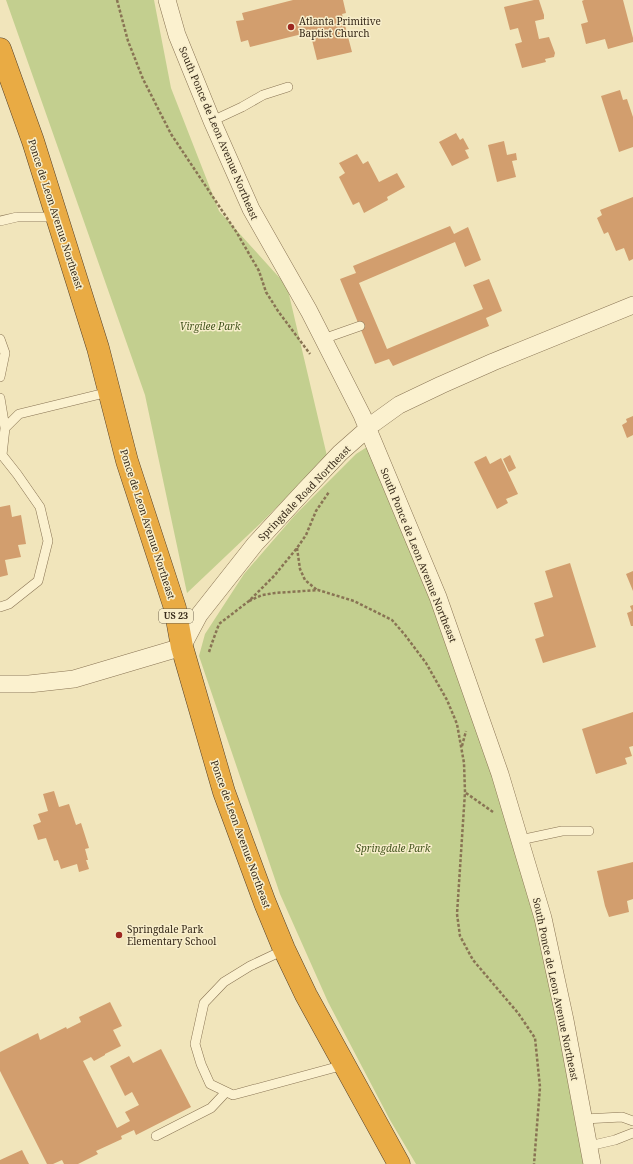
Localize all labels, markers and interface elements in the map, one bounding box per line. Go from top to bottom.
place label: Atlanta Primitive Baptist Church [299,14,381,40]
marker: Atlanta Primitive Baptist Church [286,22,296,32]
street label: South Ponce de Leon Avenue Northeast [176,44,262,222]
street label: Ponce de Leon Avenue Northeast [25,137,87,291]
park label: Virgilee Park [180,319,241,333]
street label: Springdale Road Northeast [255,442,354,544]
street label: Ponce de Leon Avenue Northeast [117,447,179,601]
street label: South Ponce de Leon Avenue Northeast [377,466,461,645]
road number: US 23 [159,609,193,623]
street label: Ponce de Leon Avenue Northeast [208,758,275,911]
park label: Springdale Park [356,841,431,855]
street label: South Ponce de Leon Avenue Northeast [530,896,582,1082]
place label: Springdale Park Elementary School [127,922,216,948]
marker: Springdale Park Elementary School [114,930,124,940]

